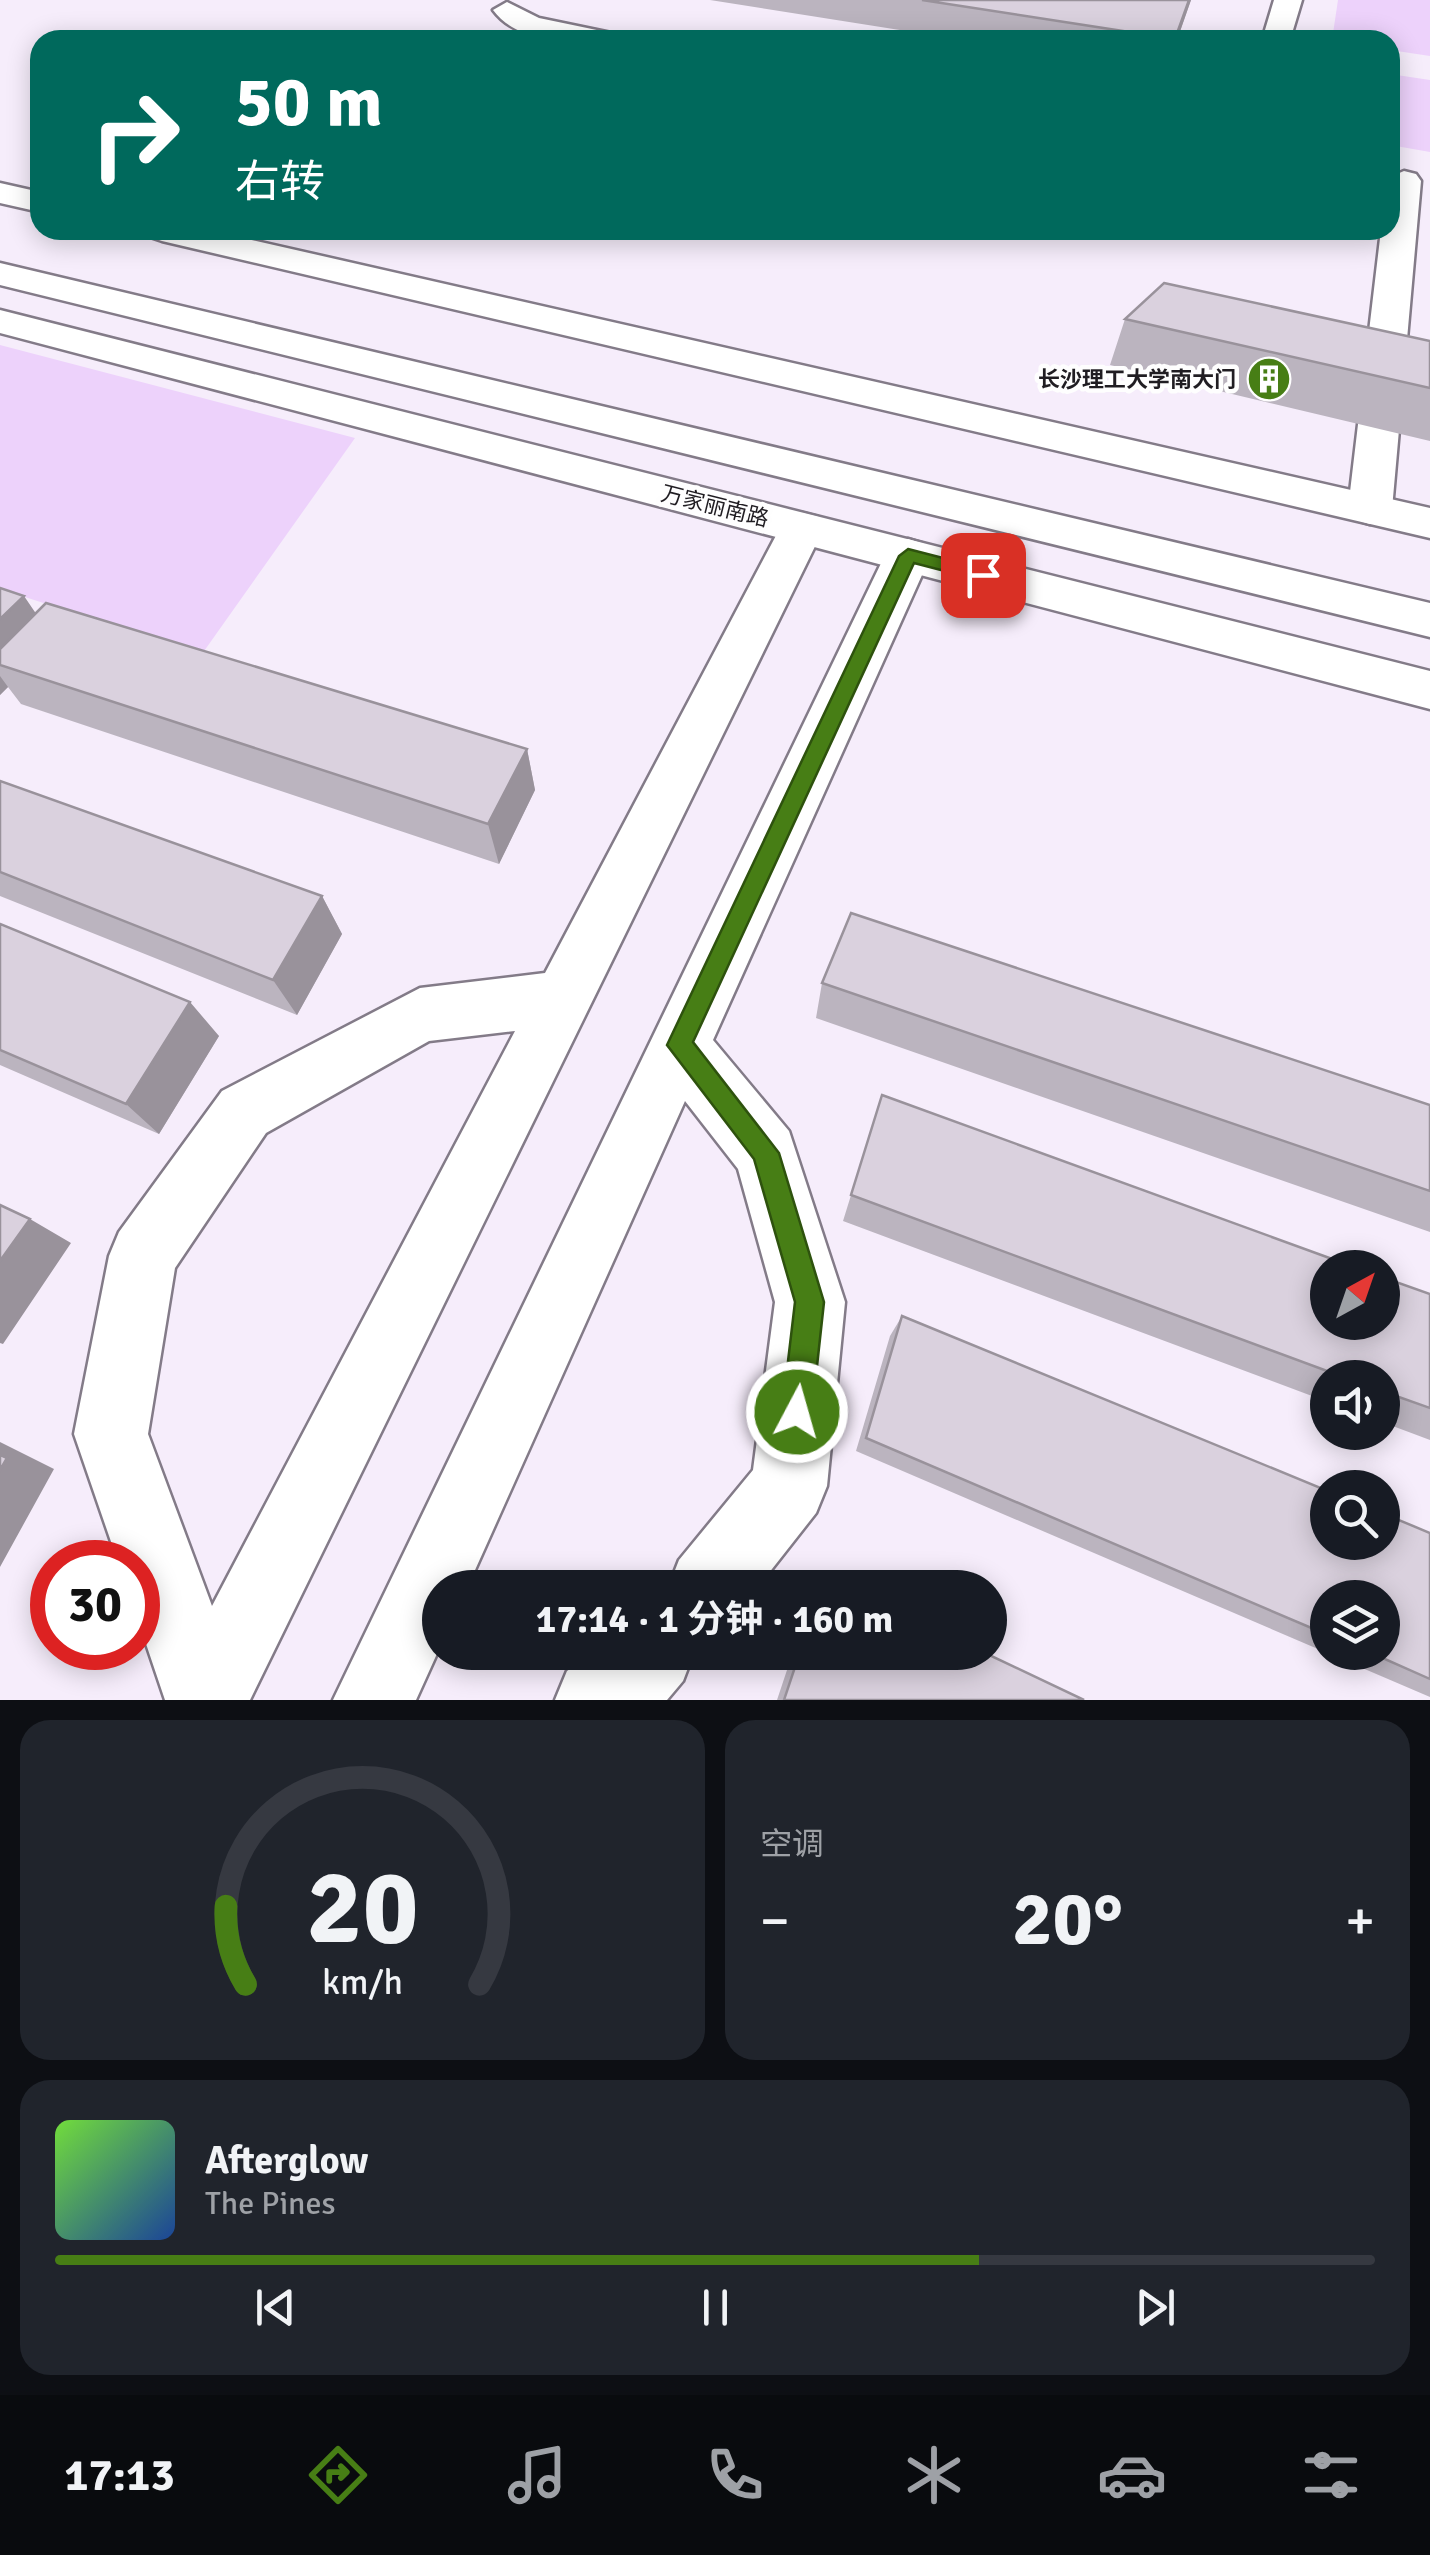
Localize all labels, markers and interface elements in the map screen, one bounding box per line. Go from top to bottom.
text: 50 m [235,59,383,145]
icon: right [70,70,200,200]
text: 右转 [235,155,325,210]
building icon: 长沙理工大学南大门 [1246,356,1292,402]
place label: 长沙理工大学南大门 [1038,366,1236,393]
street label: 万家丽南路 [658,480,772,532]
pin [941,533,1026,618]
icon: arrive [956,548,1011,603]
north arrow [1310,1250,1400,1340]
map controls [1310,1250,1400,1670]
position arrow [745,1360,849,1464]
button: sound [1310,1360,1400,1450]
button: search [1310,1470,1400,1560]
speed limit sign: 30 [30,1540,160,1670]
button: layers [1310,1580,1400,1670]
text: 17:14 · 1 分钟 · 160 m [536,1596,893,1643]
text: 空调 [760,1825,824,1864]
text: 20 [306,1844,419,1972]
text: 20° [1012,1873,1123,1966]
text: − [760,1887,790,1955]
text: + [1345,1887,1375,1955]
text: km/h [322,1960,403,2004]
text: Afterglow [205,2137,368,2184]
text: The Pines [205,2184,336,2223]
icon: previous [248,2280,303,2335]
icon: pause [688,2280,743,2335]
icon: next [1128,2280,1183,2335]
icon: directions [303,2440,373,2510]
icon: music [502,2440,572,2510]
icon: phone [700,2440,770,2510]
icon: climate [899,2440,969,2510]
icon: car [1097,2440,1167,2510]
icon: filters [1296,2440,1366,2510]
text: 17:13 [64,2448,175,2503]

